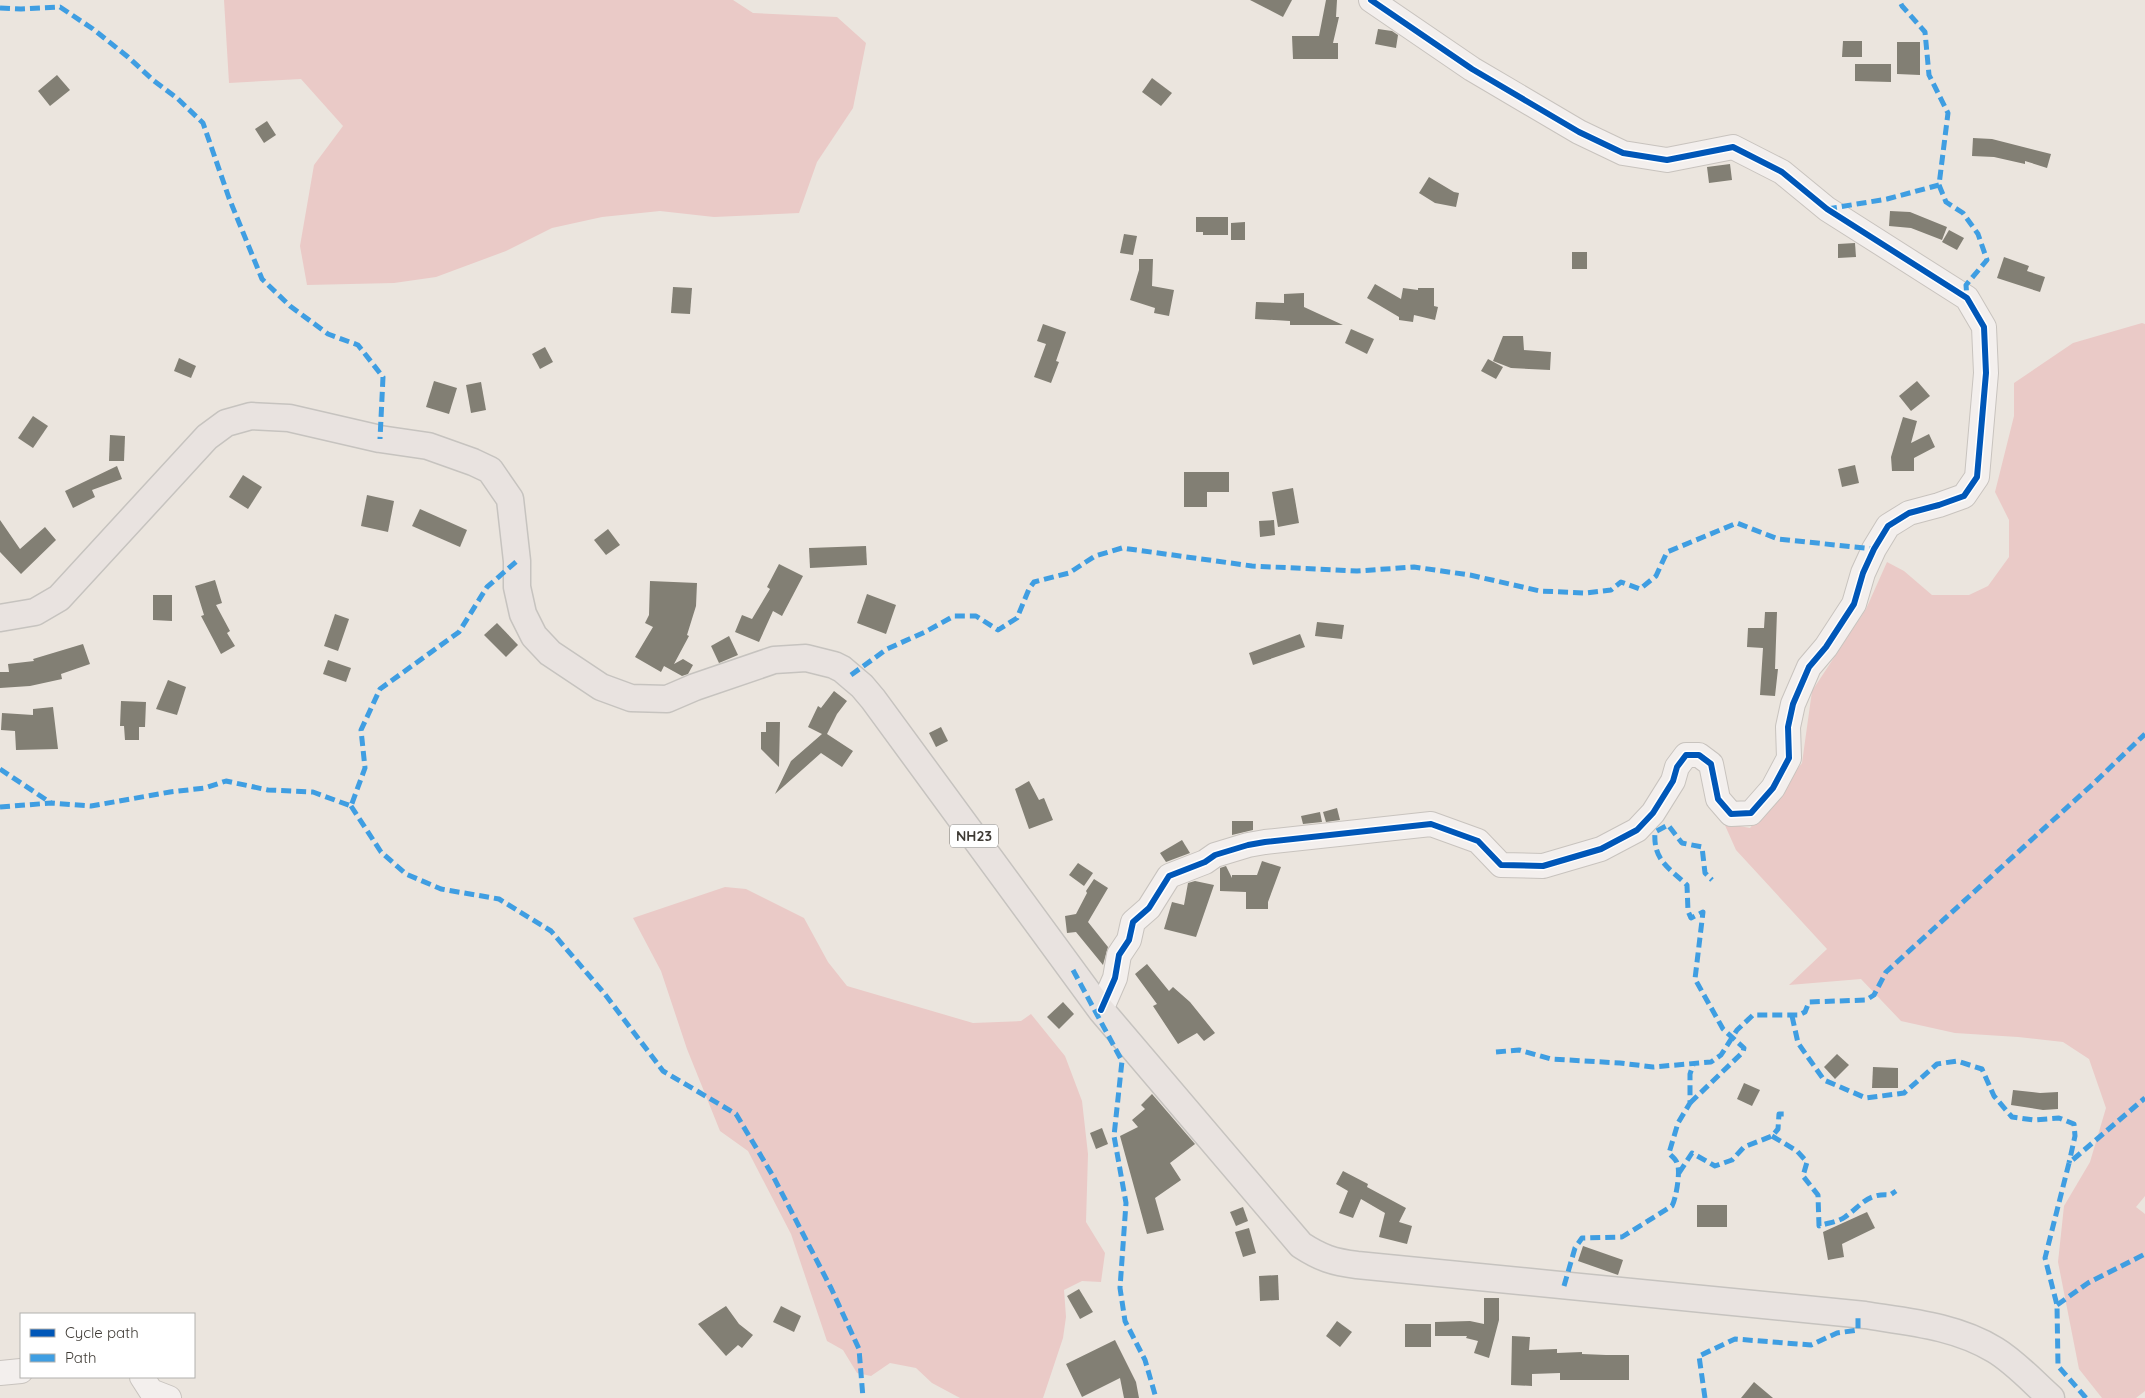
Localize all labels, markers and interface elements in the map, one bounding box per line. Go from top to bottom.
road number: NH23 [950,824,998,848]
legend [20,1313,195,1378]
text: Cycle path [65,1323,139,1342]
text: Path [65,1348,97,1367]

